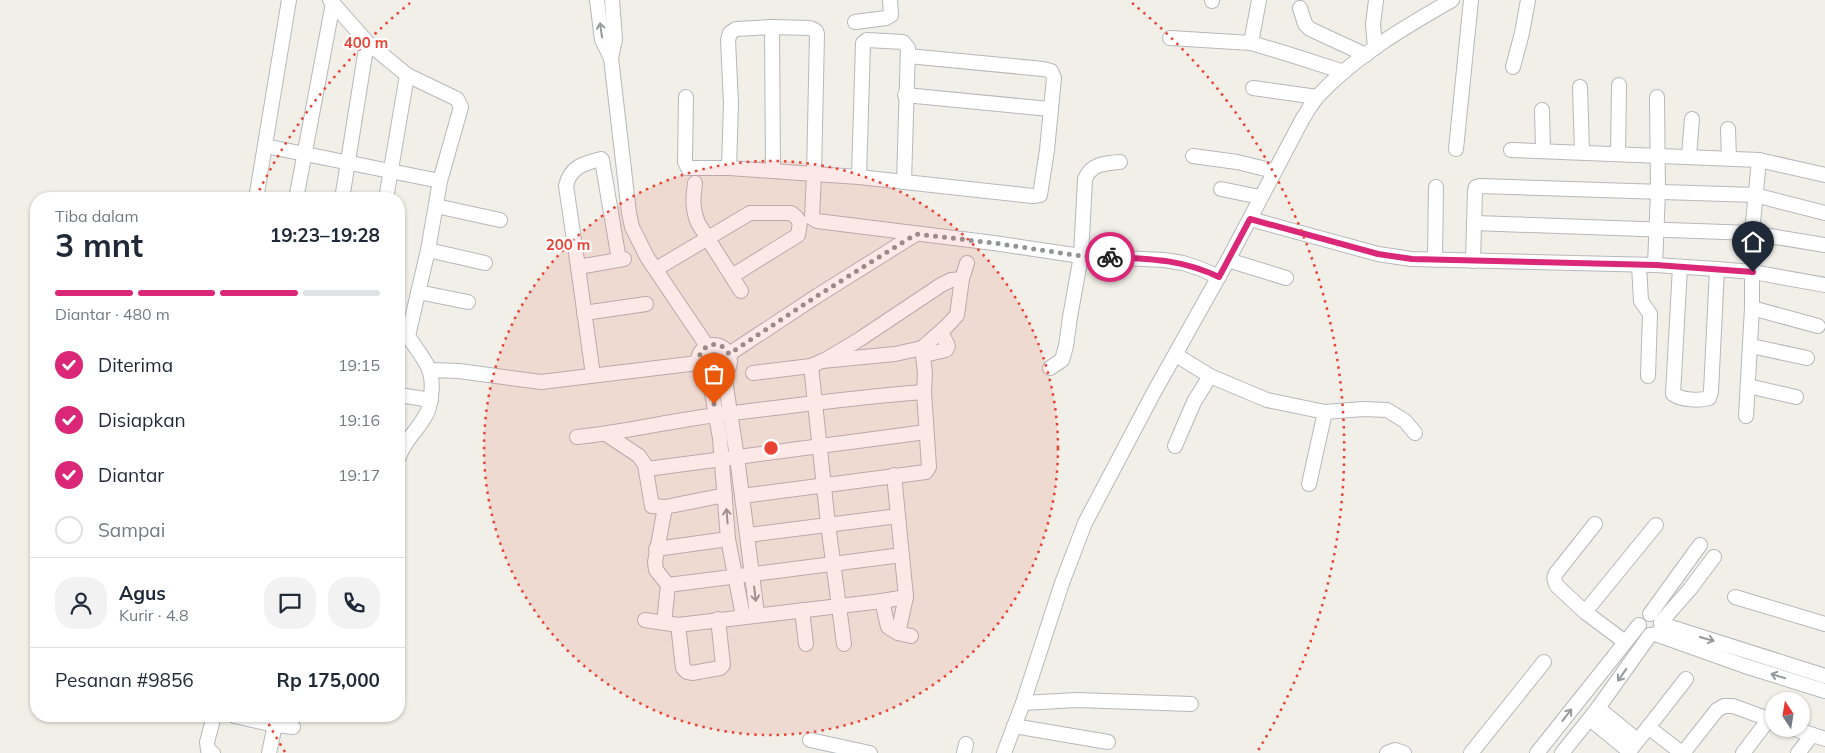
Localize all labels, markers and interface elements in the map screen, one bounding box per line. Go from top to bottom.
one-way arrow [596,22,606,38]
text: 400 m [344,33,388,52]
text: Tiba dalam [55,206,139,226]
pin [1732,221,1774,272]
text: 19:23–19:28 [270,223,380,247]
text: 3 mnt [55,225,143,265]
icon: home [1739,228,1767,256]
courier [1085,232,1135,282]
text: 200 m [546,235,590,254]
icon: bike [1096,243,1124,271]
text: Diantar · 480 m [55,304,170,324]
icon: check [55,351,83,379]
text: Diterima [98,353,173,377]
pin [693,353,735,404]
text: 19:15 [338,355,380,375]
icon: bag [700,360,728,388]
icon: check [55,406,83,434]
text: Disiapkan [98,408,186,432]
text: 19:16 [338,410,380,430]
centre of rings [762,439,780,457]
icon: check [55,461,83,489]
text: Diantar [98,463,164,487]
text: 19:17 [338,465,380,485]
one-way arrow [722,508,731,524]
text: Sampai [98,518,165,542]
button: person [55,577,107,629]
button: chat [264,577,316,629]
button: phone [328,577,380,629]
text: Agus [119,581,166,605]
one-way arrow [750,586,760,602]
text: Kurir · 4.8 [119,605,189,625]
one-way arrow [1699,635,1715,645]
text: Pesanan #9856 [55,668,194,692]
text: Rp 175,000 [277,668,380,692]
one-way arrow [1617,668,1627,682]
one-way arrow [1771,671,1787,681]
north arrow [1765,692,1810,738]
map controls [1765,692,1810,737]
one-way arrow [1562,709,1573,722]

